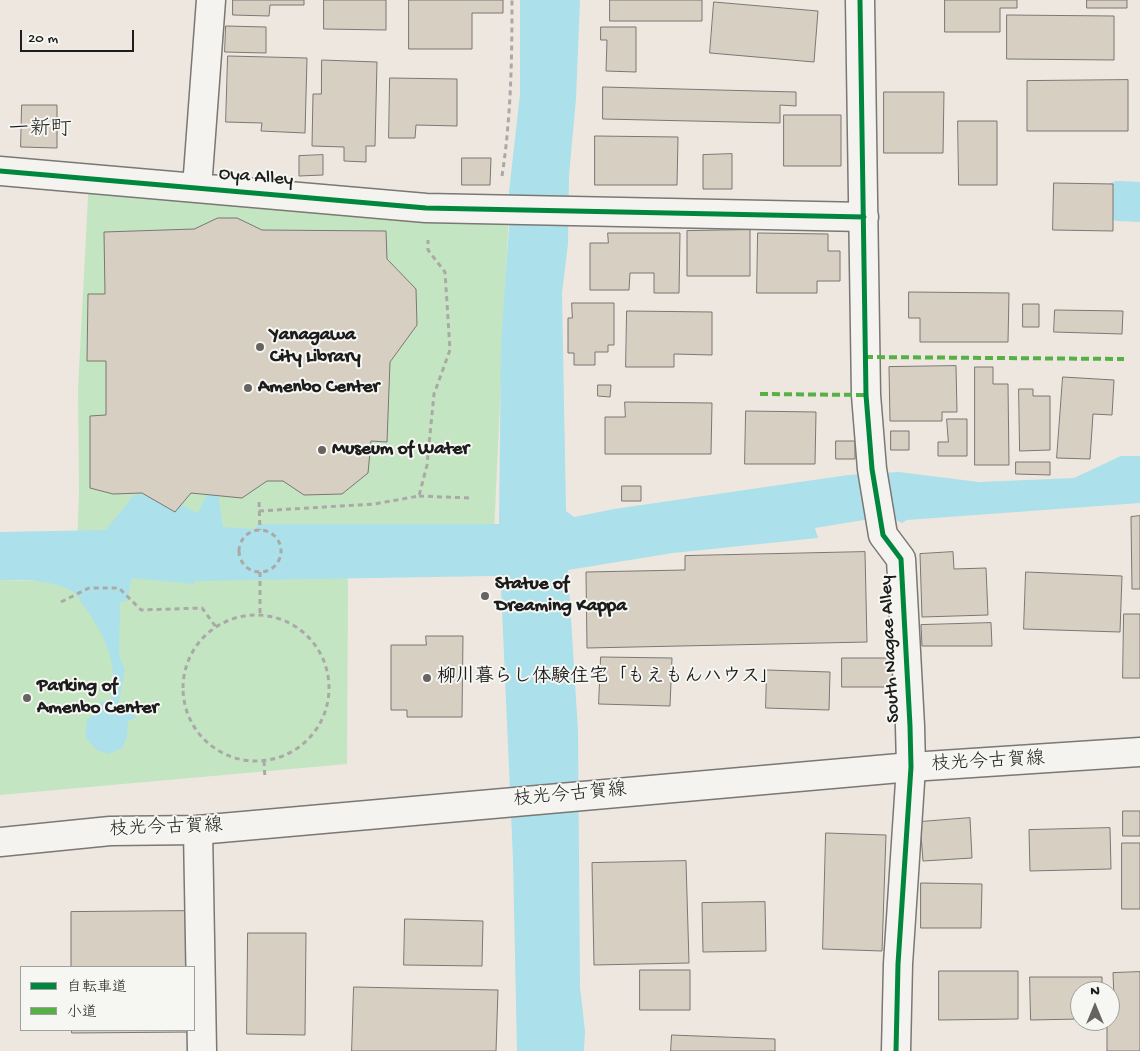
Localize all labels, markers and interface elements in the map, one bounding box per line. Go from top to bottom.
scale bar [22,20,136,52]
text: 20 m [28,30,58,48]
district label: 一新町 [9,118,71,144]
street label: Oya Alley [218,163,294,193]
place label: Yanagawa City Library [270,325,360,369]
marker: Yanagawa City Library [254,341,266,353]
place label: Amenbo Center [258,377,379,399]
marker: Amenbo Center [242,382,254,394]
place label: Museum of Water [332,439,469,461]
marker: Museum of Water [316,444,328,456]
place label: Statue of Dreaming Kappa [495,574,627,618]
street label: South Nagae Alley [876,575,906,723]
marker: Statue of Dreaming Kappa [479,590,491,602]
place label: 柳川暮らし体験住宅「もえもんハウス」 [437,667,779,689]
marker: 柳川暮らし体験住宅「もえもんハウス」 [421,672,433,684]
place label: Parking of Amenbo Center [37,676,158,720]
marker: Parking of Amenbo Center [21,692,33,704]
street label: 枝光今古賀線 [930,749,1046,777]
street label: 枝光今古賀線 [512,780,628,812]
street label: 枝光今古賀線 [109,816,223,842]
legend [20,966,195,1031]
text: 自転車道 [67,979,127,997]
north arrow [1070,981,1120,1031]
text: N [1090,983,1100,1000]
text: 小道 [67,1004,97,1022]

